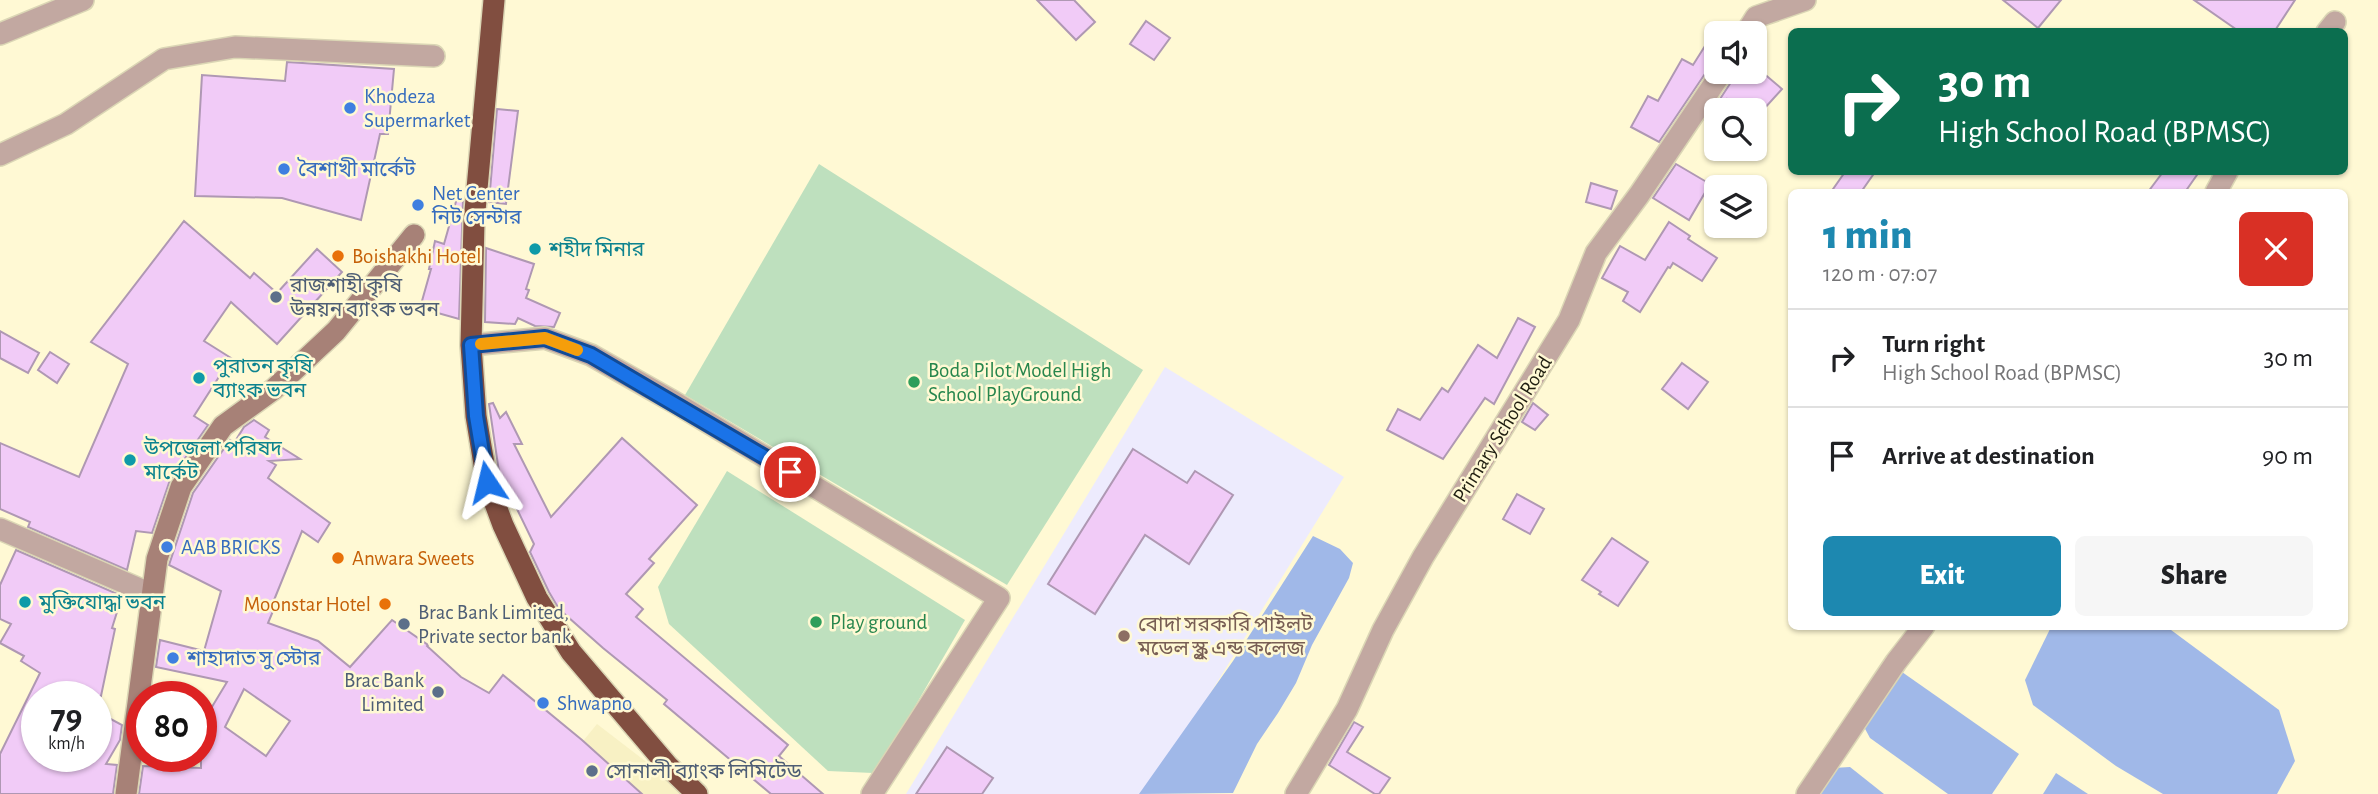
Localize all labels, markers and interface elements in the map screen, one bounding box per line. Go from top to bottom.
map controls [1704,21,1767,238]
button: sound [1704,21,1767,84]
icon: right [1823,56,1914,147]
text: 30 m [1938,58,2032,107]
place label: Khodeza Supermarket [364,86,471,131]
button: search [1704,98,1767,161]
marker: Khodeza Supermarket [342,100,358,116]
text: High School Road (BPMSC) [1938,116,2272,148]
place label: বৈশাখী মার্কেট [297,156,416,180]
marker: বৈশাখী মার্কেট [276,161,292,177]
button: layers [1704,175,1767,238]
place label: Net Center নিট সেন্টার [431,183,522,228]
marker: Net Center নিট সেন্টার [410,197,426,213]
button: close [2239,212,2313,286]
text: 1 min [1823,214,1912,256]
place label: শহীদ মিনার [548,237,645,260]
marker: শহীদ মিনার [527,241,543,257]
place label: Boishakhi Hotel [352,246,481,267]
marker: Boishakhi Hotel [330,248,346,264]
text: 120 m · 07:07 [1823,263,1937,286]
place label: রাজশাহী কৃষি উন্নয়ন ব্যাংক ভবন [289,273,439,320]
marker: রাজশাহী কৃষি উন্নয়ন ব্যাংক ভবন [268,289,284,305]
text: Turn right [1882,331,1985,357]
icon: right [1823,339,1861,377]
text: 30 m [2263,345,2313,371]
street label: Primary School Road [1449,352,1556,506]
place label: পুরাতন কৃষি ব্যাংক ভবন [212,354,314,401]
place label: Boda Pilot Model High School PlayGround [928,360,1111,405]
text: High School Road (BPMSC) [1882,362,2122,385]
marker: পুরাতন কৃষি ব্যাংক ভবন [191,370,207,386]
marker: Boda Pilot Model High School PlayGround [906,374,922,390]
place label: উপজেলা পরিষদ মার্কেট [143,436,282,483]
icon: arrive [1823,437,1861,475]
pin [760,442,820,502]
text: Arrive at destination [1882,443,2095,469]
text: 90 m [2262,443,2313,469]
position arrow [450,445,524,519]
marker: উপজেলা পরিষদ মার্কেট [122,452,138,468]
icon: arrive [771,453,809,491]
button: Exit [1823,536,2061,616]
button: Share [2075,536,2313,616]
place label: AAB BRICKS [181,537,281,558]
marker: AAB BRICKS [159,539,175,555]
place label: Anwara Sweets [352,548,475,569]
marker: Anwara Sweets [330,550,346,566]
place label: মুক্তিযোদ্ধা ভবন [38,590,166,614]
marker: মুক্তিযোদ্ধা ভবন [17,594,33,610]
place label: Moonstar Hotel [244,594,371,615]
marker: Moonstar Hotel [377,596,393,612]
place label: Brac Bank Limited, Private sector bank [418,602,572,647]
place label: Play ground [830,612,928,633]
place label: বোদা সরকারি পাইলট মডেল স্কুল এন্ড কলেজ [1137,612,1313,660]
marker: Play ground [808,614,824,630]
marker: Brac Bank Limited, Private sector bank [396,616,412,632]
marker: বোদা সরকারি পাইলট মডেল স্কুল এন্ড কলেজ [1116,628,1132,644]
place label: শাহাদাত সু স্টোর [186,646,321,670]
marker: শাহাদাত সু স্টোর [165,650,181,666]
place label: Brac Bank Limited [344,670,424,715]
speed limit sign: 80 [126,681,217,772]
marker: Brac Bank Limited [430,684,446,700]
place label: Shwapno [557,693,632,714]
marker: Shwapno [535,695,551,711]
text: 79 [50,700,83,735]
text: km/h [48,735,85,753]
place label: সোনালী ব্যাংক লিমিটেড [606,759,803,782]
marker: সোনালী ব্যাংক লিমিটেড [584,763,600,779]

